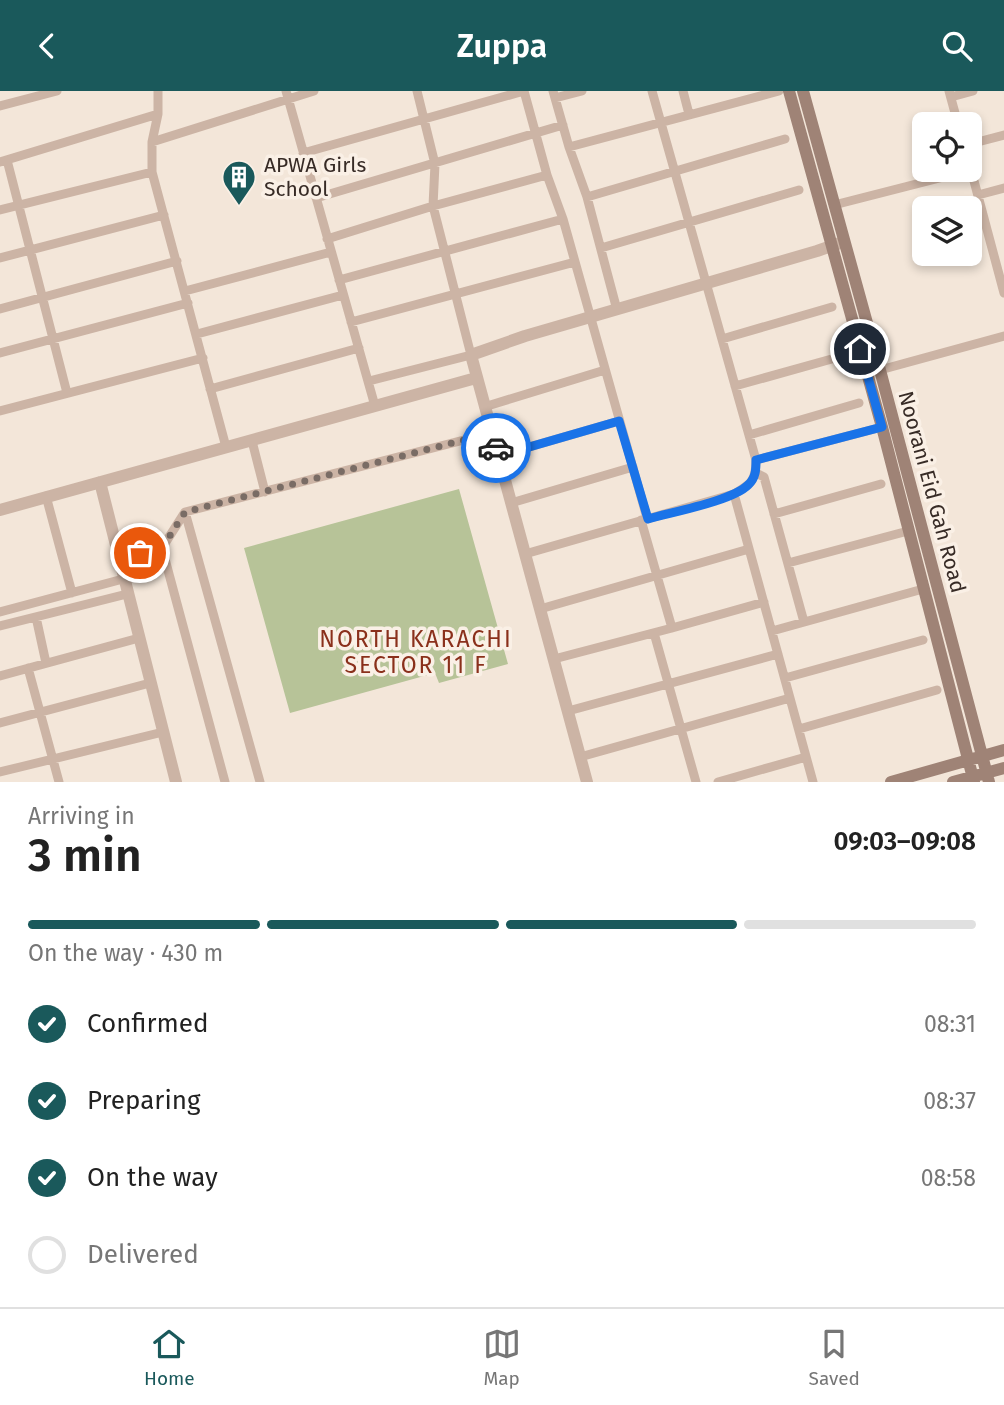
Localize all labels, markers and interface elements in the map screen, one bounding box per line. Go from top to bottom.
icon: back [28,27,66,65]
text: Zuppa [457,27,547,65]
icon: search [938,27,976,65]
map controls [912,112,982,266]
button: locate [912,112,982,182]
place label: APWA Girls School [264,152,366,202]
building icon: APWA Girls School [220,158,258,207]
button: layers [912,196,982,266]
pin [830,319,890,379]
icon: home [841,330,879,368]
street label: Noorani Eid Gah Road [893,388,971,596]
courier [461,413,531,483]
icon: car [477,429,515,467]
pin [110,523,170,583]
icon: bag [121,534,159,572]
district label: NORTH KARACHI SECTOR 11 F [319,625,513,679]
text: Arriving in [28,802,135,830]
text: 09:03–09:08 [834,826,976,857]
text: 3 min [28,828,142,883]
text: On the way · 430 m [28,939,223,967]
icon: check [28,1005,66,1043]
text: Confirmed [87,1008,208,1039]
text: 08:31 [924,1010,976,1038]
icon: check [28,1082,66,1120]
text: Preparing [87,1085,200,1116]
text: 08:37 [923,1087,976,1115]
icon: check [28,1159,66,1197]
text: On the way [87,1162,218,1193]
text: 08:58 [921,1164,976,1192]
text: Delivered [87,1239,199,1270]
tab: Home [144,1325,195,1390]
tab: Map [483,1325,521,1390]
tab: Saved [809,1325,860,1390]

